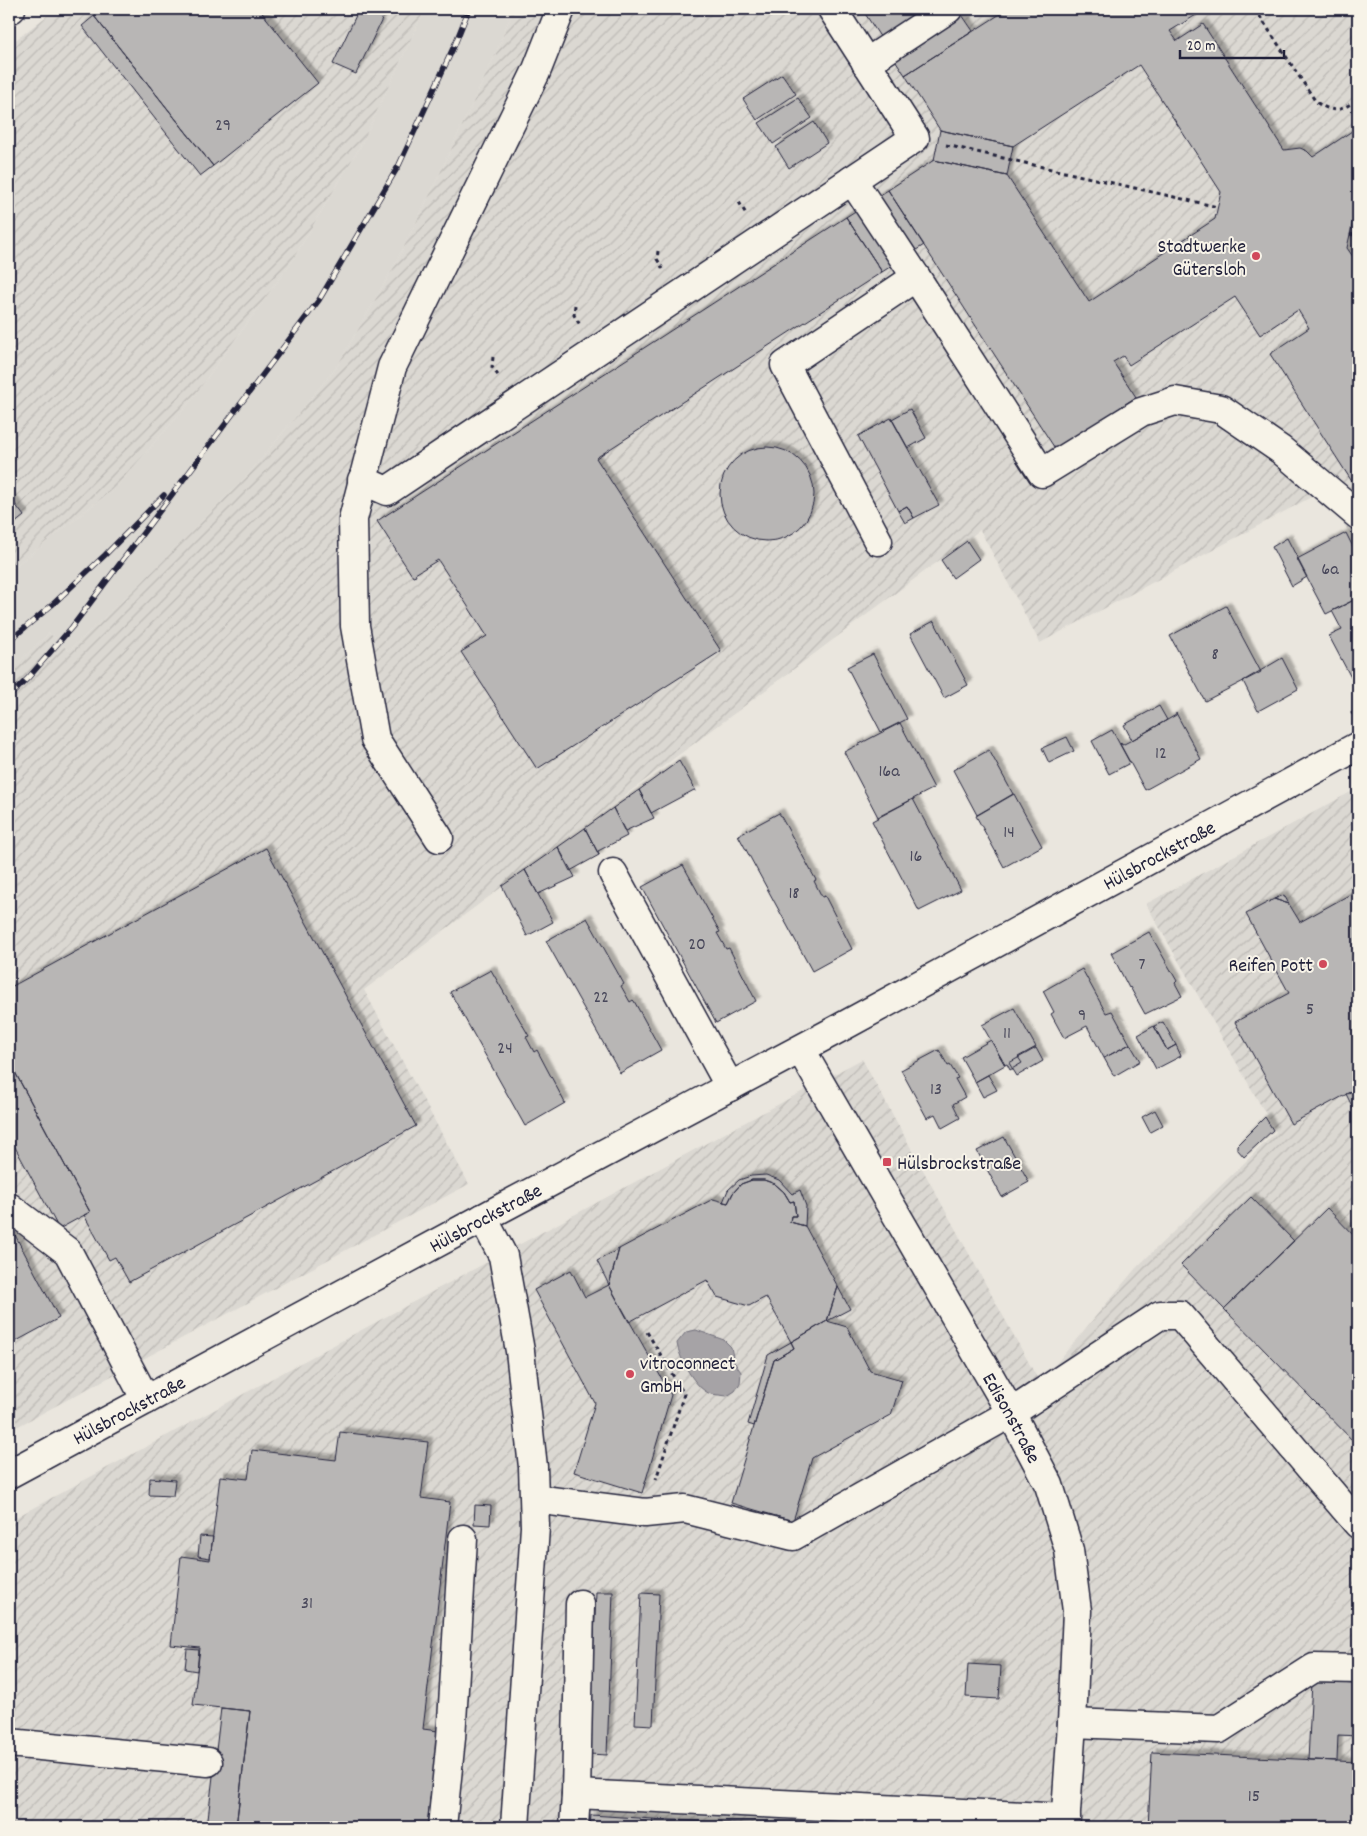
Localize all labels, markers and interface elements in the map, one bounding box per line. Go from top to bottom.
scale bar [1180,28,1283,60]
text: 20 m [1187,36,1215,58]
house number: 29 [215,114,231,139]
place label: Stadtwerke Gütersloh [1158,234,1246,285]
marker: Stadtwerke Gütersloh [1250,250,1262,262]
house number: 6a [1321,558,1339,583]
house number: 8 [1211,643,1219,668]
house number: 12 [1155,742,1167,767]
house number: 16a [878,760,900,785]
street label: Hülsbrockstraße [1099,815,1222,899]
house number: 14 [1003,821,1015,846]
house number: 16 [910,845,922,870]
house number: 18 [788,882,800,907]
house number: 20 [688,933,706,958]
house number: 7 [1139,953,1146,978]
place label: Reifen Pott [1228,953,1313,981]
marker: Reifen Pott [1317,958,1329,970]
house number: 22 [593,986,609,1011]
house number: 5 [1306,998,1314,1023]
house number: 9 [1078,1004,1086,1029]
house number: 11 [1003,1022,1011,1047]
house number: 24 [497,1037,513,1062]
house number: 13 [930,1078,942,1103]
place label: Hülsbrockstraße [897,1151,1021,1179]
marker: Hülsbrockstraße [881,1156,893,1168]
street label: Hülsbrockstraße [425,1178,548,1261]
place label: vitroconnect GmbH [640,1351,735,1402]
marker: vitroconnect GmbH [624,1368,636,1380]
street label: Edisonstraße [974,1368,1046,1469]
street label: Hülsbrockstraße [69,1370,192,1454]
house number: 31 [301,1592,313,1617]
house number: 15 [1248,1785,1260,1810]

